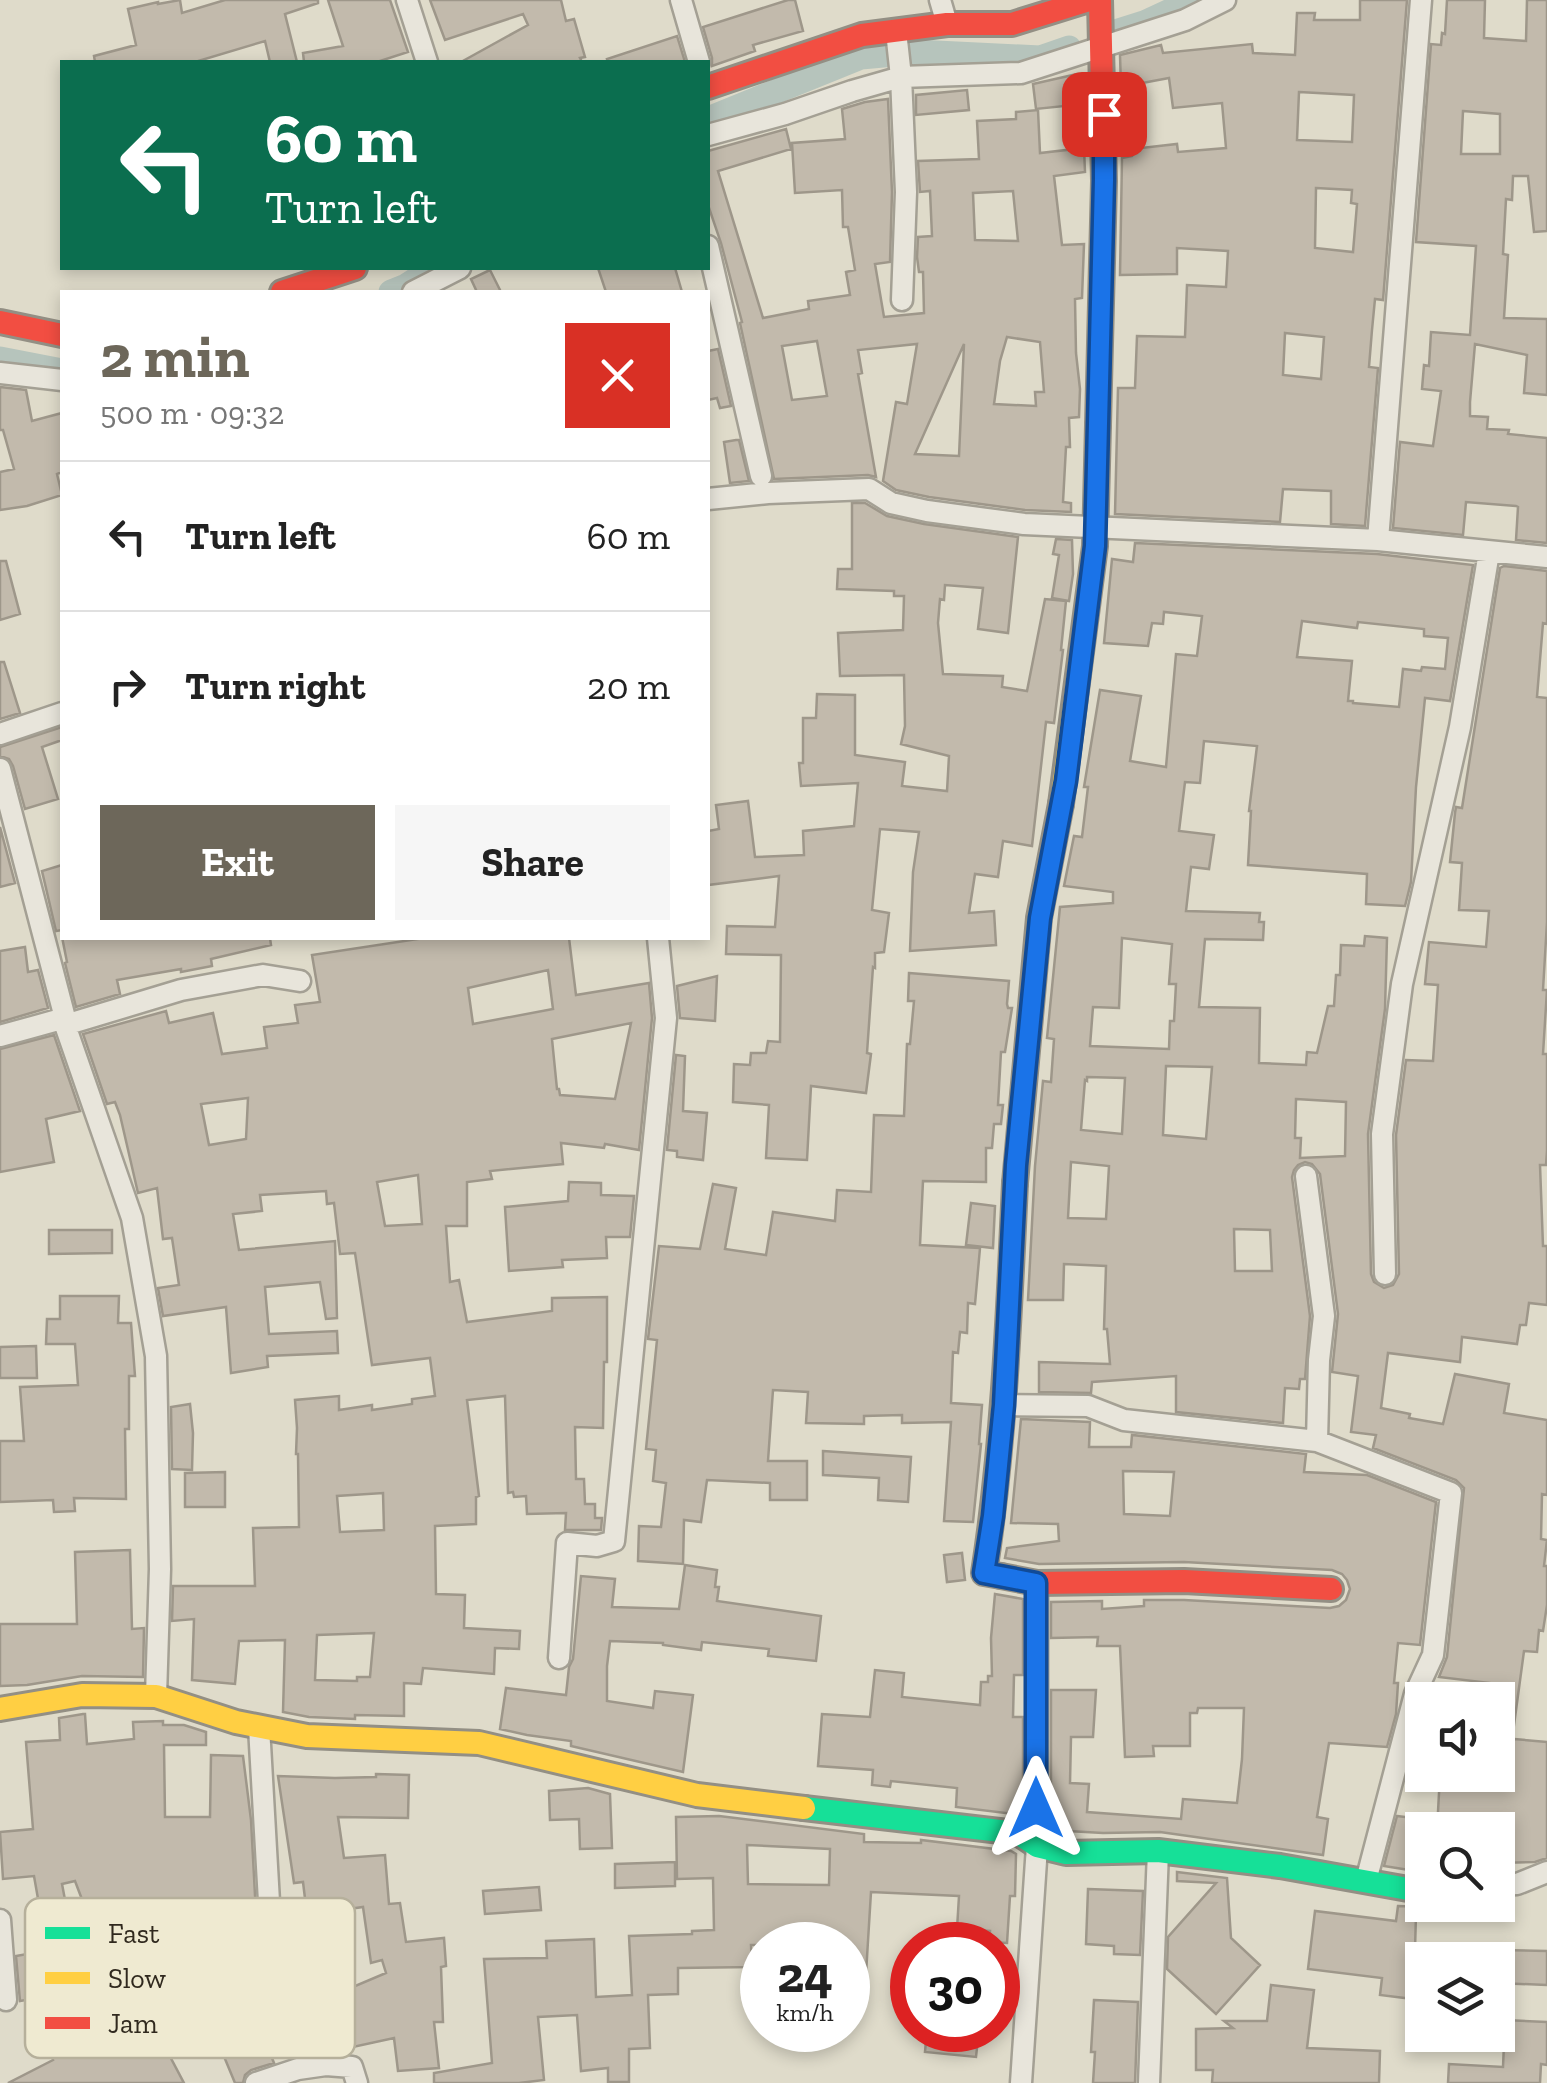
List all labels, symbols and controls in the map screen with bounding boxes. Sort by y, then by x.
pin [1062,72,1147,157]
icon: arrive [1077,87,1132,142]
text: 60 m [265,96,417,180]
icon: left [100,100,230,230]
text: Turn left [265,181,437,235]
text: 2 min [100,320,250,392]
button: close [565,323,670,428]
text: 500 m · 09:32 [100,394,284,432]
icon: left [100,509,155,564]
text: Turn left [185,513,336,559]
text: 60 m [587,513,670,559]
icon: right [100,659,155,714]
text: Turn right [185,663,365,709]
text: 20 m [587,663,670,709]
button: Exit [100,805,375,920]
button: Share [395,805,670,920]
map controls [1405,1682,1515,2052]
button: sound [1405,1682,1515,1792]
position arrow [984,1756,1088,1860]
button: search [1405,1812,1515,1922]
legend [25,1898,355,2058]
text: Fast [108,1917,160,1950]
speed limit sign: 30 [890,1922,1020,2052]
button: layers [1405,1942,1515,2052]
text: 24 [777,1945,833,2005]
text: Slow [108,1962,166,1995]
text: km/h [776,1997,834,2027]
text: Jam [108,2007,158,2040]

